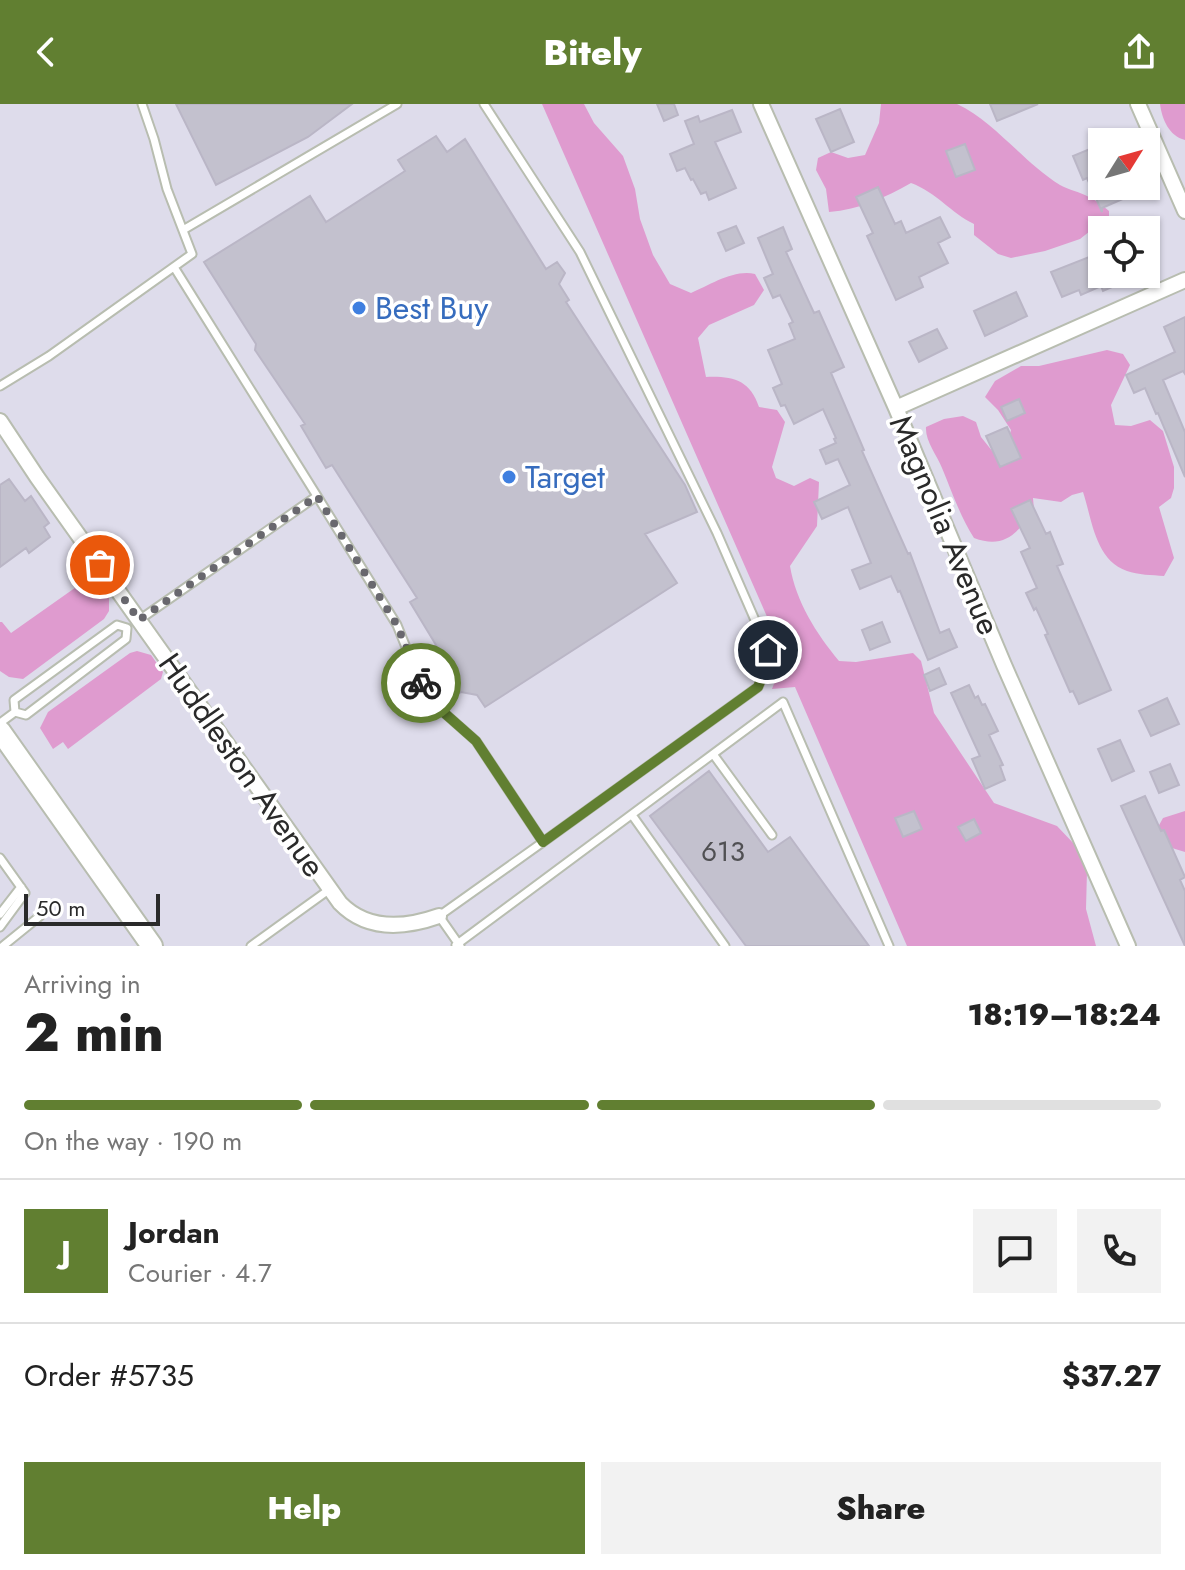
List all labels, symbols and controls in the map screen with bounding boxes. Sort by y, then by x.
text: Bitely [543,26,642,78]
icon: back [24,30,68,74]
icon: share [1117,30,1161,74]
north arrow [1088,128,1160,200]
map controls [1088,128,1160,288]
button: locate [1088,216,1160,288]
place label: Best Buy [375,285,489,331]
marker: Best Buy [350,299,368,317]
street label: Magnolia Avenue [878,408,1012,642]
place label: Target [525,454,605,500]
marker: Target [500,468,518,486]
pin [66,531,134,599]
icon: bag [78,543,122,587]
pin [734,616,802,684]
icon: home [746,628,790,672]
courier [381,643,461,723]
street label: Huddleston Avenue [147,644,337,886]
icon: bike [399,661,443,705]
house number: 613 [701,831,745,872]
scale bar [24,890,160,926]
text: 50 m [36,892,85,924]
text: Arriving in [24,965,141,1003]
text: 18:19–18:24 [968,993,1161,1036]
text: 2 min [24,995,164,1071]
text: On the way · 190 m [24,1122,242,1160]
button: chat [973,1209,1057,1293]
button: phone [1077,1209,1161,1293]
text: Jordan [128,1211,220,1254]
text: J [61,1230,71,1273]
text: Courier · 4.7 [128,1254,272,1292]
text: Order #5735 [24,1354,194,1397]
text: $37.27 [1062,1354,1161,1397]
button: Help [24,1462,585,1554]
button: Share [601,1462,1161,1554]

